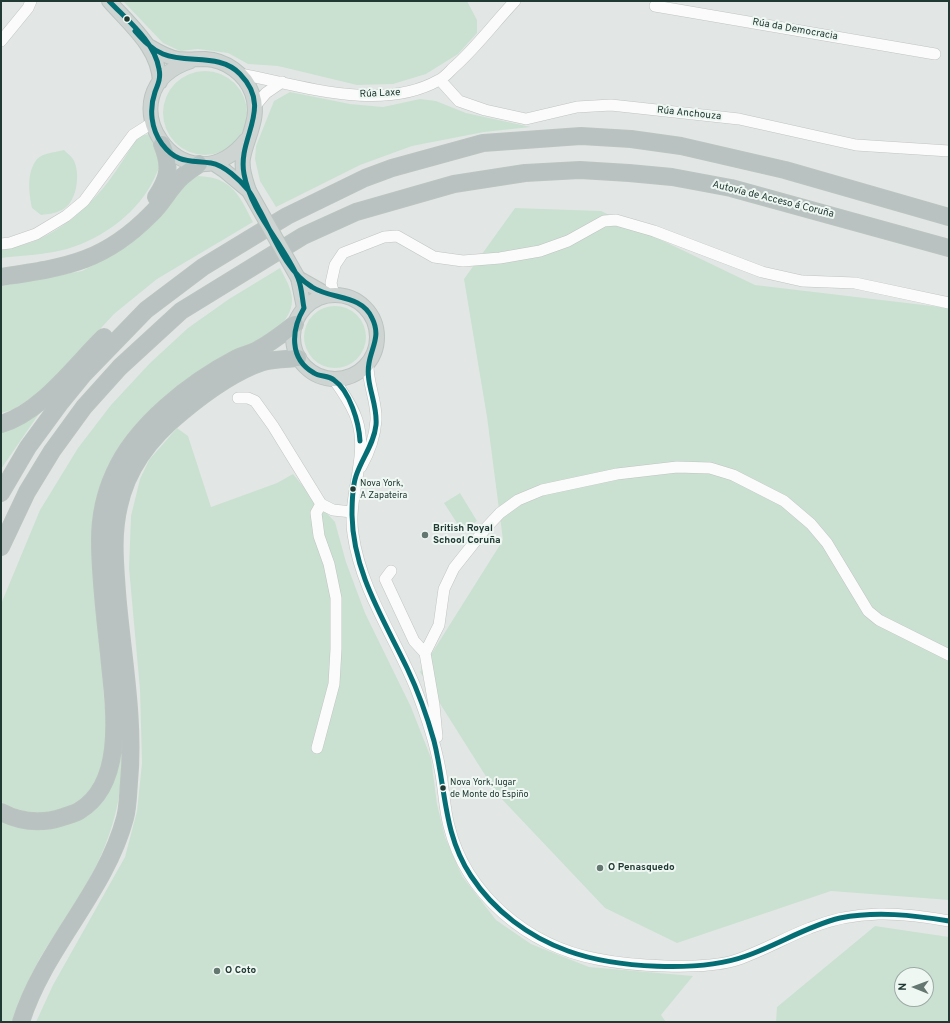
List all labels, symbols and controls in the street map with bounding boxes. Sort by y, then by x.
unlabelled marker [122,14,132,24]
street label: Rúa da Democracia [751,17,839,43]
street label: Rúa Laxe [359,87,401,101]
street label: Rúa Anchouza [656,105,722,123]
street label: Autovía de Acceso á Coruña [711,179,835,221]
place label: Nova York, A Zapateira [360,479,407,500]
marker: Nova York, A Zapateira [348,484,358,494]
place label: British Royal School Coruña [433,523,501,546]
marker: British Royal School Coruña [420,530,430,540]
place label: Nova York, lugar de Monte do Espiño [450,778,529,799]
marker: Nova York, lugar de Monte do Espiño [438,783,448,793]
place label: O Penasquedo [608,862,675,874]
marker: O Penasquedo [595,863,605,873]
place label: O Coto [225,965,256,977]
marker: O Coto [212,966,222,976]
north arrow [894,967,934,1007]
text: N [896,983,910,991]

